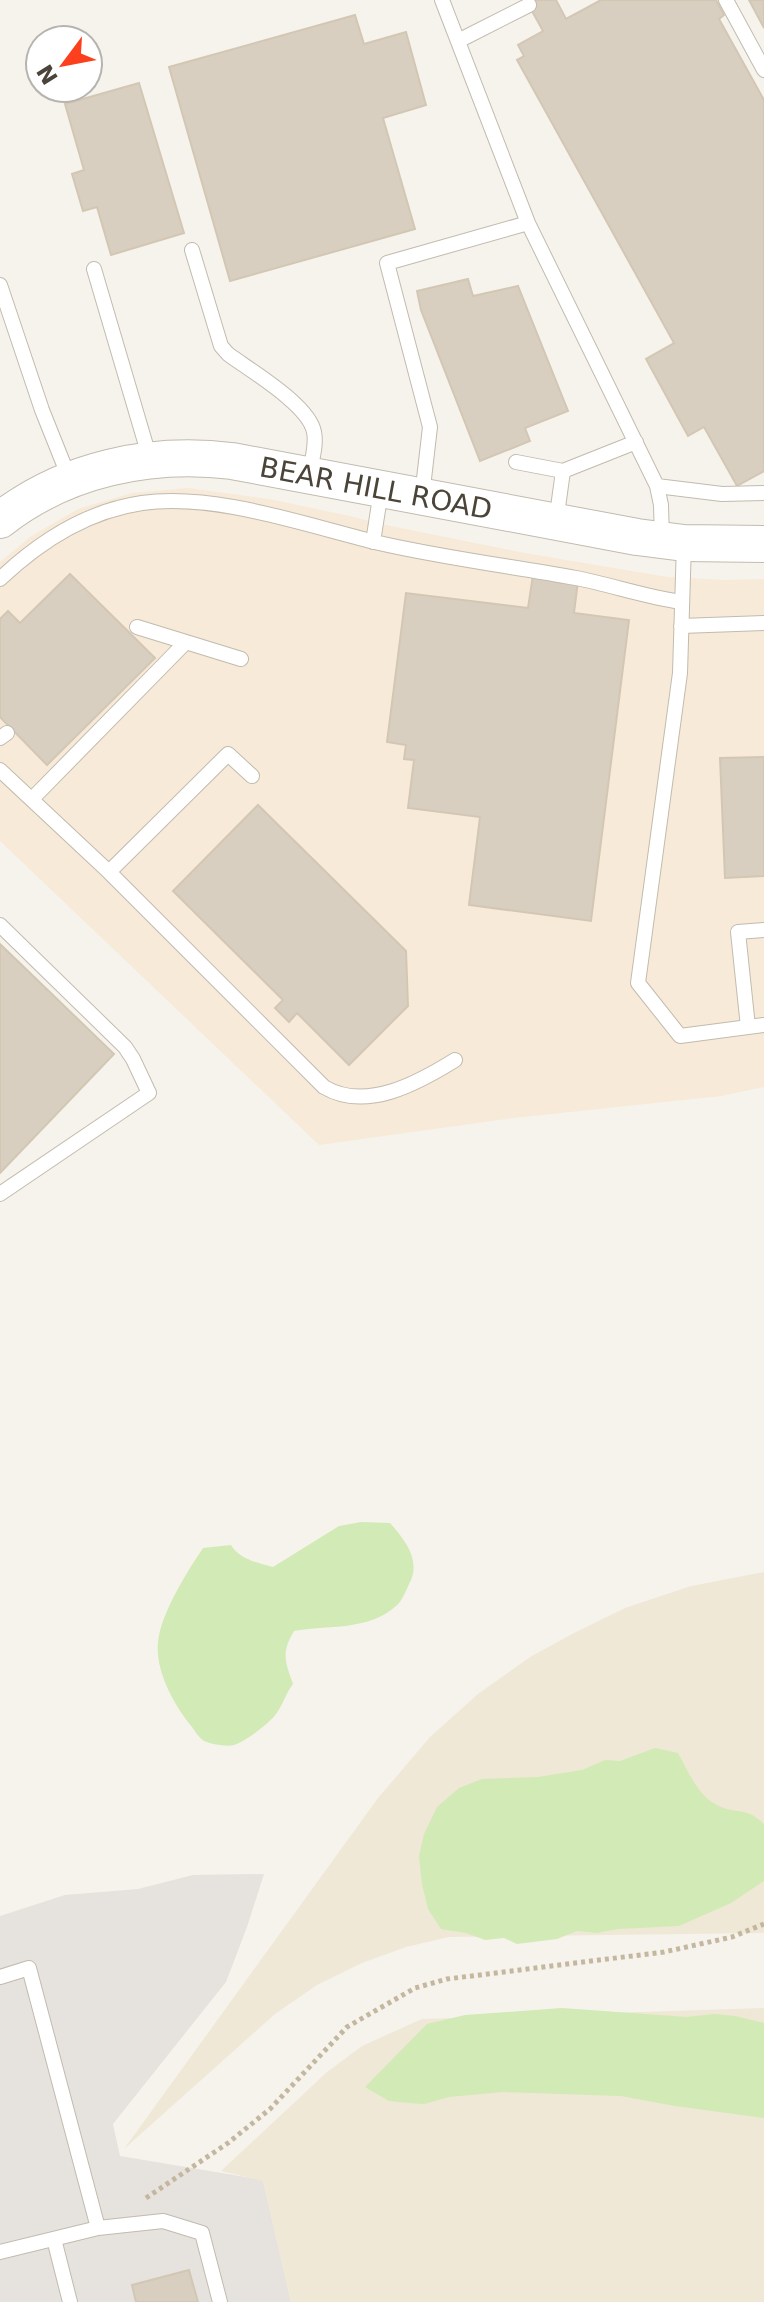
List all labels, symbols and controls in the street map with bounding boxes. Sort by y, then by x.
north arrow [24,24,104,104]
text: N [32,60,63,89]
street label: BEAR HILL ROAD [257,450,495,526]

